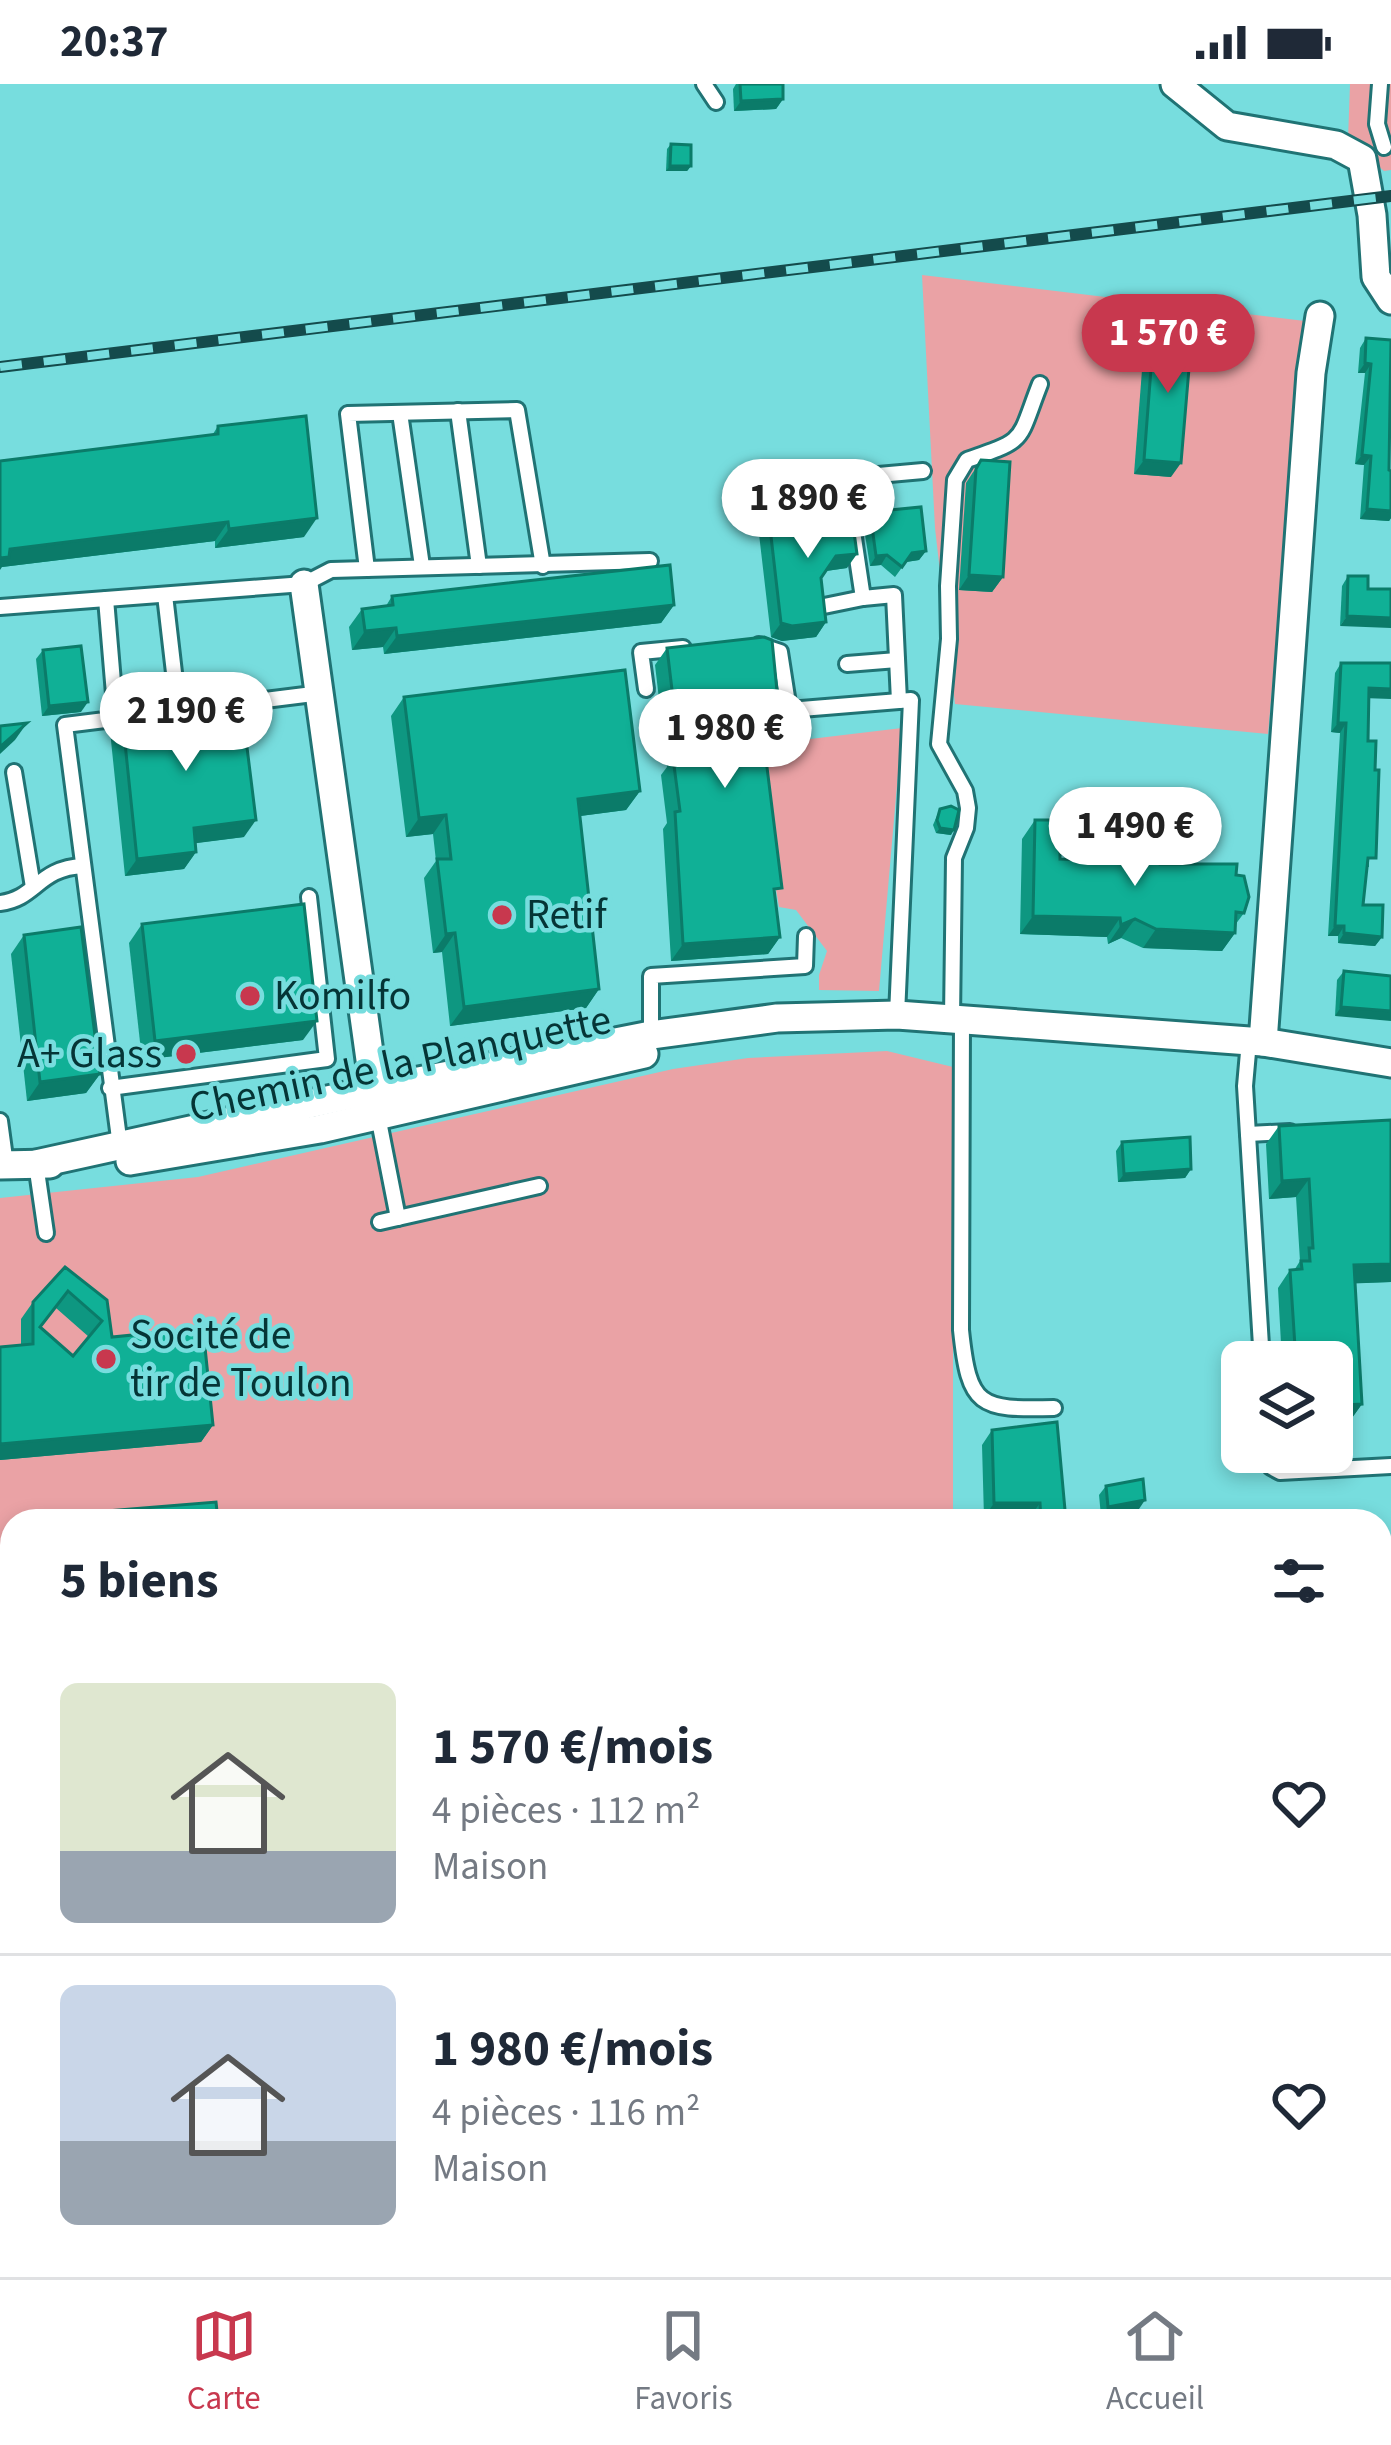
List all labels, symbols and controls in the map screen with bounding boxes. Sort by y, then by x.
text: 20:37 [60,10,169,74]
pin: 1 570 € [1057,294,1279,396]
text: 1 570 € [1109,305,1227,361]
pin: 1 890 € [697,459,919,561]
text: 1 890 € [749,470,867,526]
pin: 2 190 € [75,672,297,774]
text: 2 190 € [127,683,245,739]
pin: 1 980 € [614,689,836,791]
text: 1 980 € [666,700,784,756]
pin: 1 490 € [1024,787,1246,889]
text: 1 490 € [1076,798,1194,854]
place label: Retif [526,885,608,945]
marker: Retif [489,902,515,928]
place label: Komilfo [274,966,411,1026]
marker: Komilfo [237,983,263,1009]
street label: Chemin de la Planquette [183,990,617,1138]
place label: A+ Glass [17,1024,162,1084]
marker: A+ Glass [173,1041,199,1067]
place label: Socité de tir de Toulon [130,1305,352,1413]
map controls [1221,1341,1353,1473]
button: layers [1221,1341,1353,1473]
marker: Socité de tir de Toulon [93,1346,119,1372]
text: 5 biens [60,1545,219,1617]
icon: filters [1266,1548,1332,1614]
text: 1 570 €/mois [432,1711,713,1783]
icon: home [156,1731,300,1875]
icon: heart [1266,1770,1332,1836]
text: 4 pièces · 112 m² [432,1783,700,1839]
text: Maison [432,1839,548,1895]
text: 1 980 €/mois [432,2013,713,2085]
icon: home [156,2033,300,2177]
icon: heart [1266,2072,1332,2138]
text: 4 pièces · 116 m² [432,2085,700,2141]
text: Maison [432,2141,548,2197]
tab: Carte [187,2303,261,2422]
tab: Favoris [634,2303,733,2422]
tab: Accueil [1106,2303,1204,2422]

